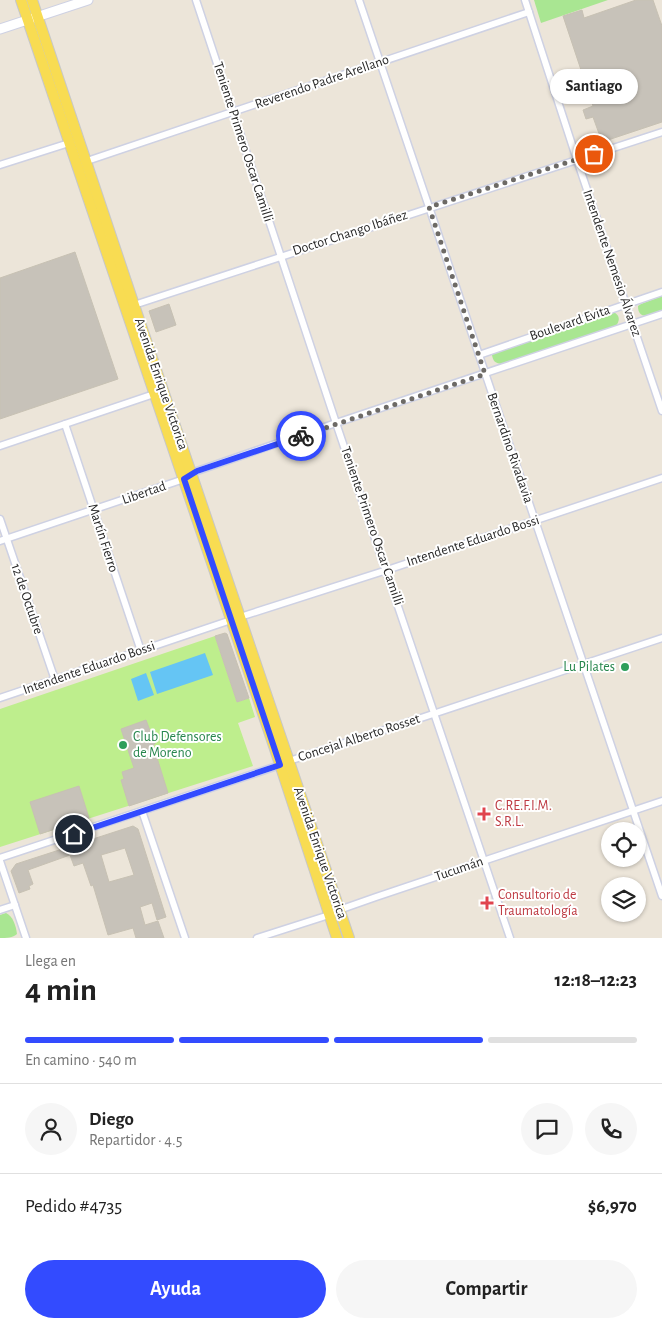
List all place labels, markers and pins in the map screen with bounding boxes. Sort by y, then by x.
callout: Santiago [550,69,638,104]
pin [573,133,615,175]
place label: Lu Pilates [563,660,615,674]
marker: Lu Pilates [619,661,631,673]
place label: Club Defensores de Moreno [133,730,222,760]
marker: Club Defensores de Moreno [117,739,129,751]
place label: C.RE.F.I.M. S.R.L. [495,799,552,829]
marker: C.RE.F.I.M. S.R.L. [477,807,491,821]
pin [53,813,95,855]
place label: Consultorio de Traumatología [498,888,578,918]
marker: Consultorio de Traumatología [480,896,494,910]

